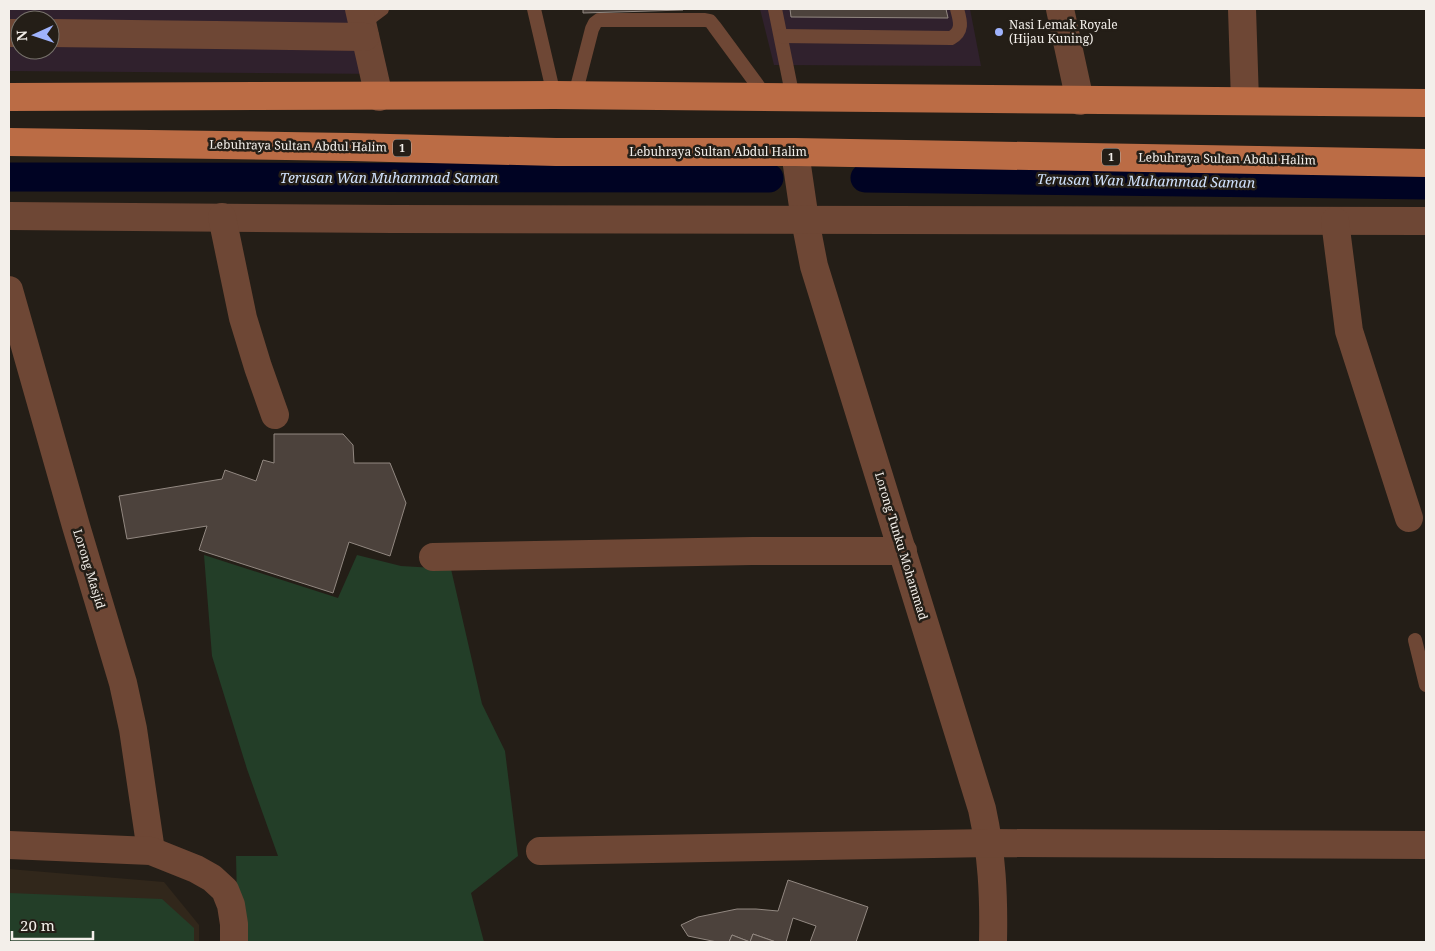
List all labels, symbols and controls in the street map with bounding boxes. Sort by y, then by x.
north arrow [10,10,60,60]
place label: Nasi Lemak Royale (Hijau Kuning) [1009,16,1118,47]
marker: Nasi Lemak Royale (Hijau Kuning) [993,26,1005,38]
text: N [12,30,31,42]
street label: Lebuhraya Sultan Abdul Halim [209,135,387,156]
road number: 1 [393,140,411,156]
street label: Lebuhraya Sultan Abdul Halim [629,143,807,160]
road number: 1 [1102,148,1120,166]
street label: Lebuhraya Sultan Abdul Halim [1138,148,1316,169]
water label: Terusan Wan Muhammad Saman [280,168,499,187]
water label: Terusan Wan Muhammad Saman [1037,169,1256,192]
street label: Lorong Tunku Mohammad [871,470,932,623]
street label: Lorong Masjid [69,527,110,611]
scale bar [12,908,94,940]
text: 20 m [20,915,55,935]

